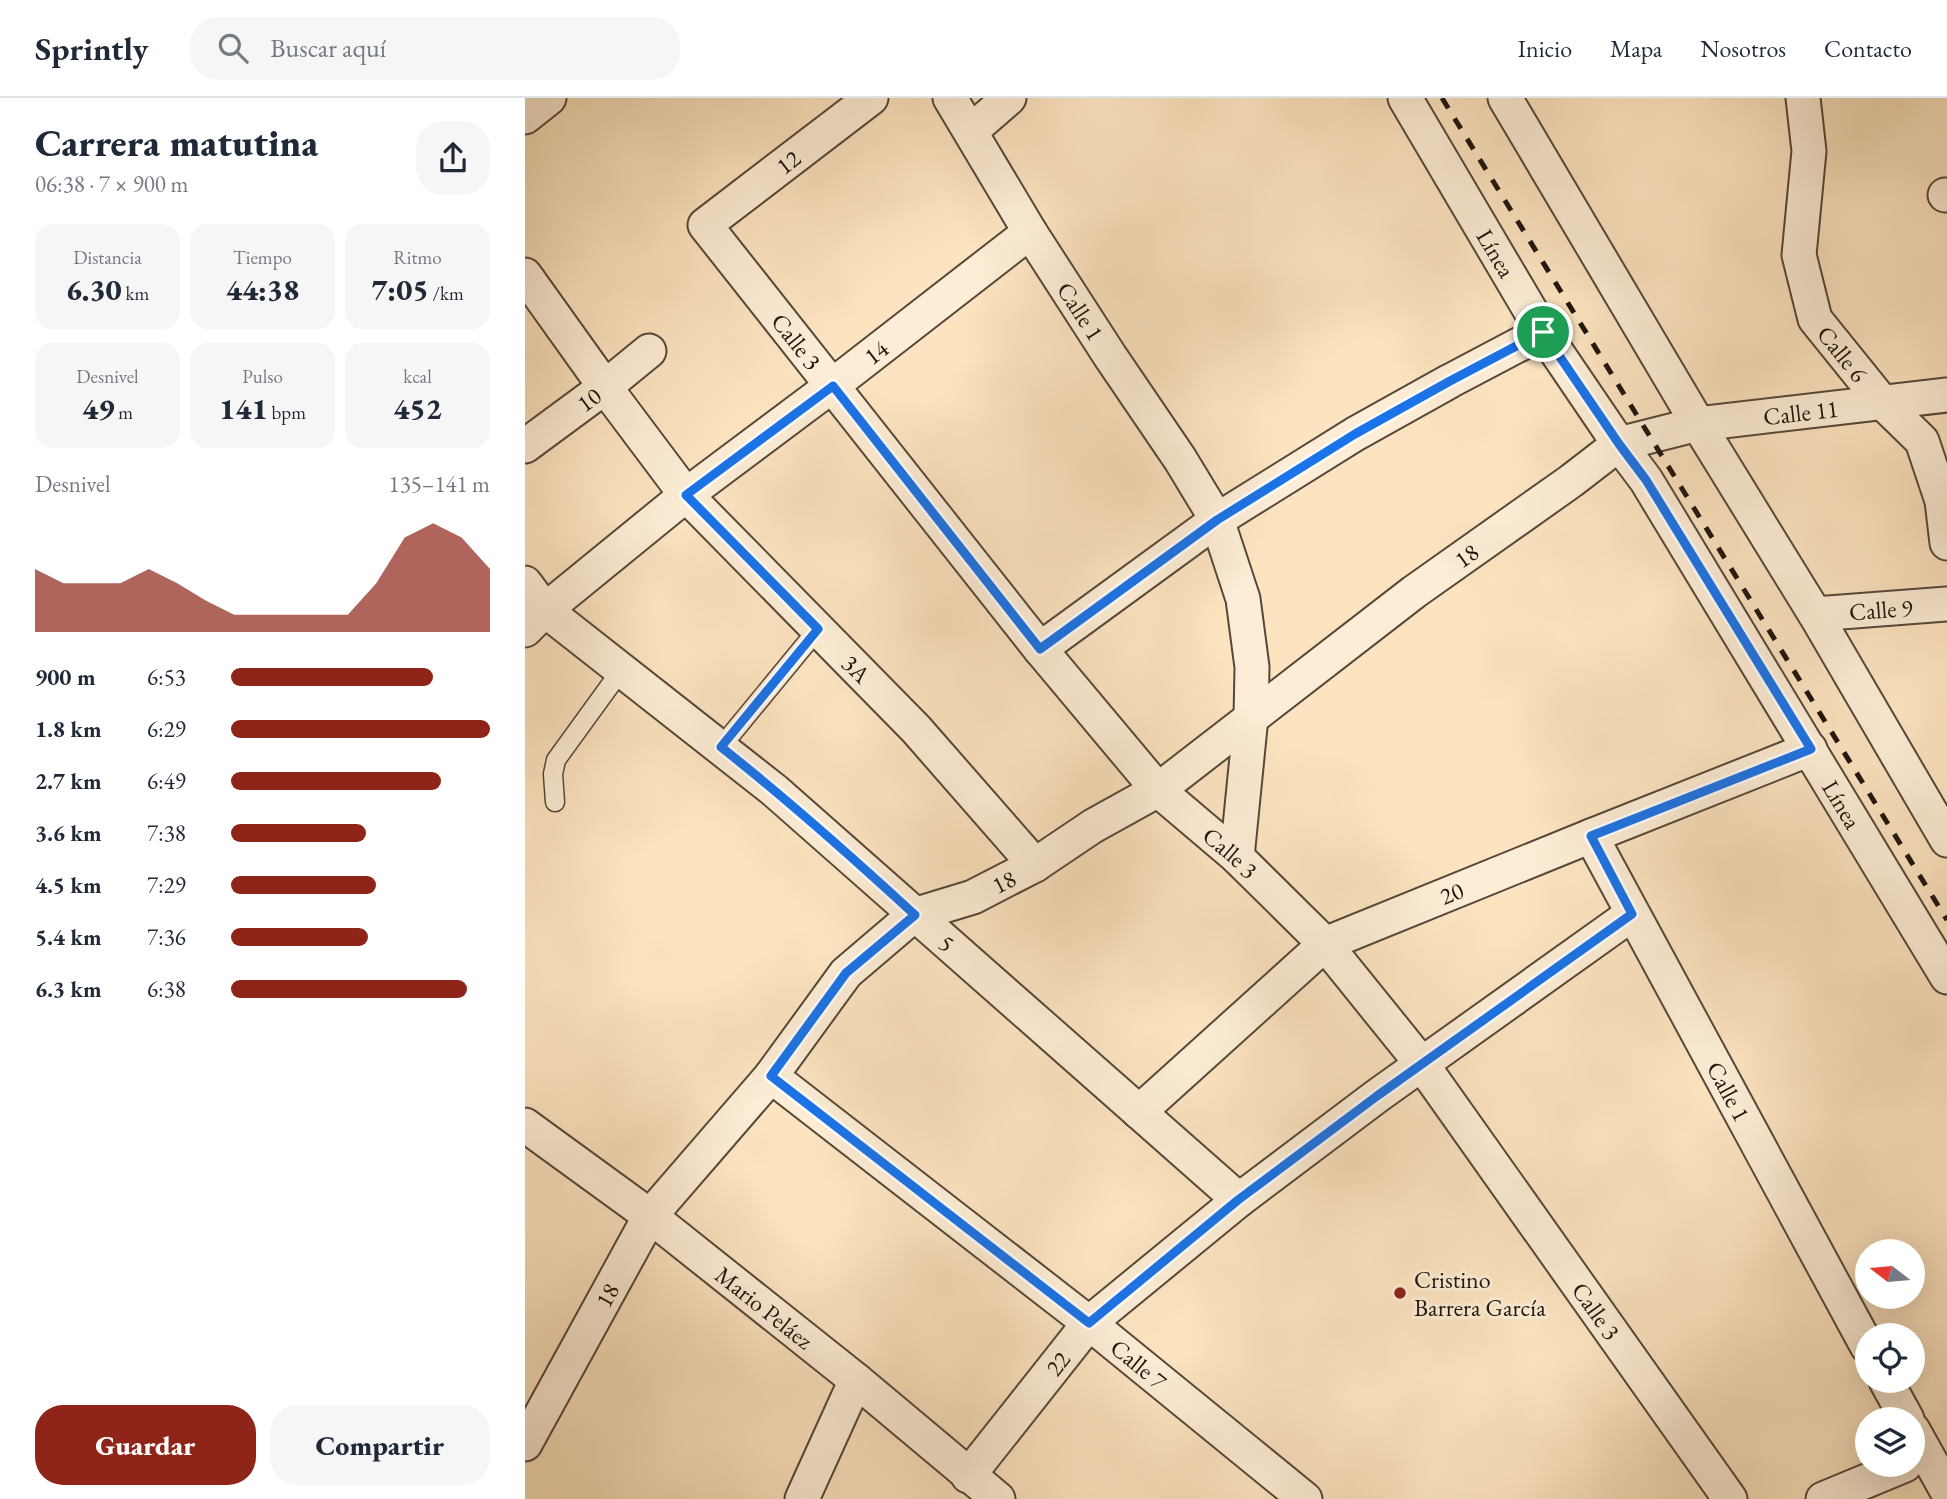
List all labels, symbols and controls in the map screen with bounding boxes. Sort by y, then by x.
search box [190,17,680,80]
text: Sprintly [35,27,148,70]
icon: search [214,29,252,67]
text: Buscar aquí [270,31,386,65]
text: Inicio [1518,33,1572,64]
text: Mapa [1610,33,1662,64]
text: Nosotros [1700,33,1786,64]
text: Contacto [1824,33,1912,64]
text: Carrera matutina [35,118,318,167]
button: share [416,121,490,195]
street label: 12 [769,142,807,181]
text: 06:38 · 7 × 900 m [35,169,188,199]
street label: Línea [1470,223,1523,283]
text: Distancia [73,245,142,270]
text: Tiempo [233,245,292,270]
text: Ritmo [393,245,442,270]
text: 6.30 [66,270,122,309]
text: 44:38 [226,270,299,309]
text: 7:05 [371,270,429,309]
street label: Calle 1 [1051,276,1111,346]
text: km [122,281,149,306]
text: /km [429,281,464,306]
pin [1513,302,1573,362]
street label: Calle 3 [765,306,829,376]
icon: arrive [1524,313,1562,351]
street label: Calle 6 [1811,319,1875,388]
street label: 14 [857,332,895,371]
text: Desnivel [76,364,139,389]
text: Pulso [242,364,283,389]
text: kcal [403,364,432,389]
street label: 10 [570,380,607,418]
text: 49 [82,389,114,428]
text: 141 [219,389,268,428]
text: 452 [393,389,442,428]
street label: Calle 11 [1762,392,1840,432]
text: m [114,400,133,425]
text: bpm [268,400,306,425]
text: Desnivel [35,469,111,499]
text: 135–141 m [389,469,490,499]
street label: 18 [1448,536,1485,574]
street label: Calle 9 [1848,591,1914,627]
street label: 3A [836,648,878,690]
text: 900 m [35,662,96,692]
text: 6:53 [147,662,186,692]
text: 1.8 km [35,714,102,744]
text: 6:29 [147,714,186,744]
text: 2.7 km [35,766,102,796]
text: 6:49 [147,766,186,796]
street label: Línea [1816,774,1869,835]
text: 3.6 km [35,818,102,848]
text: 7:38 [147,818,186,848]
street label: Calle 3 [1197,819,1265,885]
street label: 18 [986,862,1021,900]
text: 4.5 km [35,870,102,900]
text: 7:29 [147,870,186,900]
street label: 20 [1435,874,1468,911]
text: 5.4 km [35,922,102,952]
text: 7:36 [147,922,186,952]
street label: 5 [933,927,962,958]
text: 6.3 km [35,974,102,1004]
text: 6:38 [147,974,186,1004]
street label: Calle 1 [1700,1056,1758,1127]
north arrow [1855,1239,1925,1309]
map controls [1855,1239,1925,1477]
street label: Mario Peláez [709,1259,820,1356]
place label: Cristino Barrera García [1414,1264,1546,1323]
street label: Calle 3 [1565,1276,1628,1346]
street label: 18 [588,1277,626,1312]
marker: Cristino Barrera García [1392,1285,1408,1301]
button: locate [1855,1323,1925,1393]
street label: Calle 7 [1104,1331,1174,1396]
street label: 22 [1038,1344,1077,1382]
button: Guardar [35,1405,256,1485]
button: Compartir [270,1405,490,1485]
button: layers [1855,1407,1925,1477]

